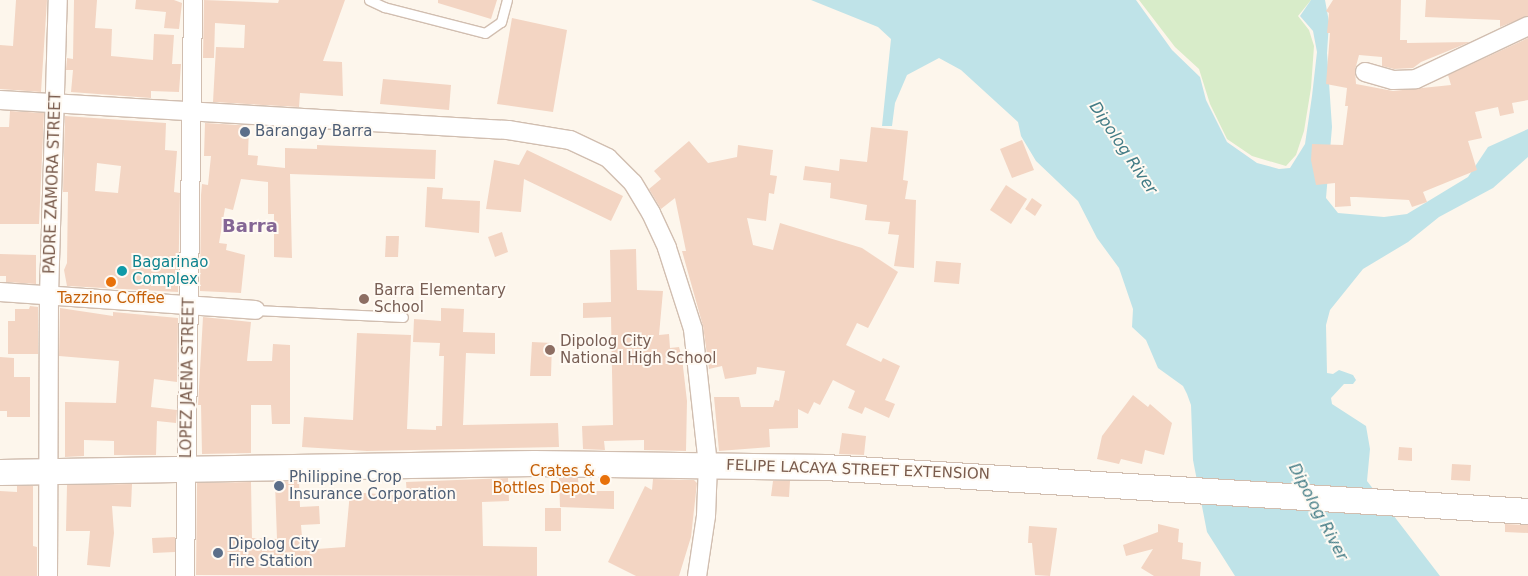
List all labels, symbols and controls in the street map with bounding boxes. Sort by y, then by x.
street label: PADRE ZAMORA STREET [41,92,65,274]
water label: Dipolog River [1085,98,1161,198]
place label: Barangay Barra [255,123,372,141]
marker: Barangay Barra [239,126,251,138]
district label: Barra [222,215,278,237]
place label: Bagarinao Complex [132,253,208,288]
marker: Bagarinao Complex [116,265,128,277]
marker: Tazzino Coffee [105,276,117,288]
place label: Barra Elementary School [374,281,506,316]
place label: Tazzino Coffee [57,290,165,308]
marker: Barra Elementary School [358,293,370,305]
street label: LOPEZ JAENA STREET [178,298,198,458]
place label: Dipolog City National High School [560,332,716,367]
marker: Dipolog City National High School [544,344,556,356]
street label: FELIPE LACAYA STREET EXTENSION [726,456,990,484]
water label: Dipolog River [1284,460,1352,564]
place label: Crates & Bottles Depot [492,462,595,497]
place label: Philippine Crop Insurance Corporation [289,468,456,503]
marker: Crates & Bottles Depot [599,474,611,486]
marker: Philippine Crop Insurance Corporation [273,480,285,492]
place label: Dipolog City Fire Station [228,535,319,570]
marker: Dipolog City Fire Station [212,547,224,559]

